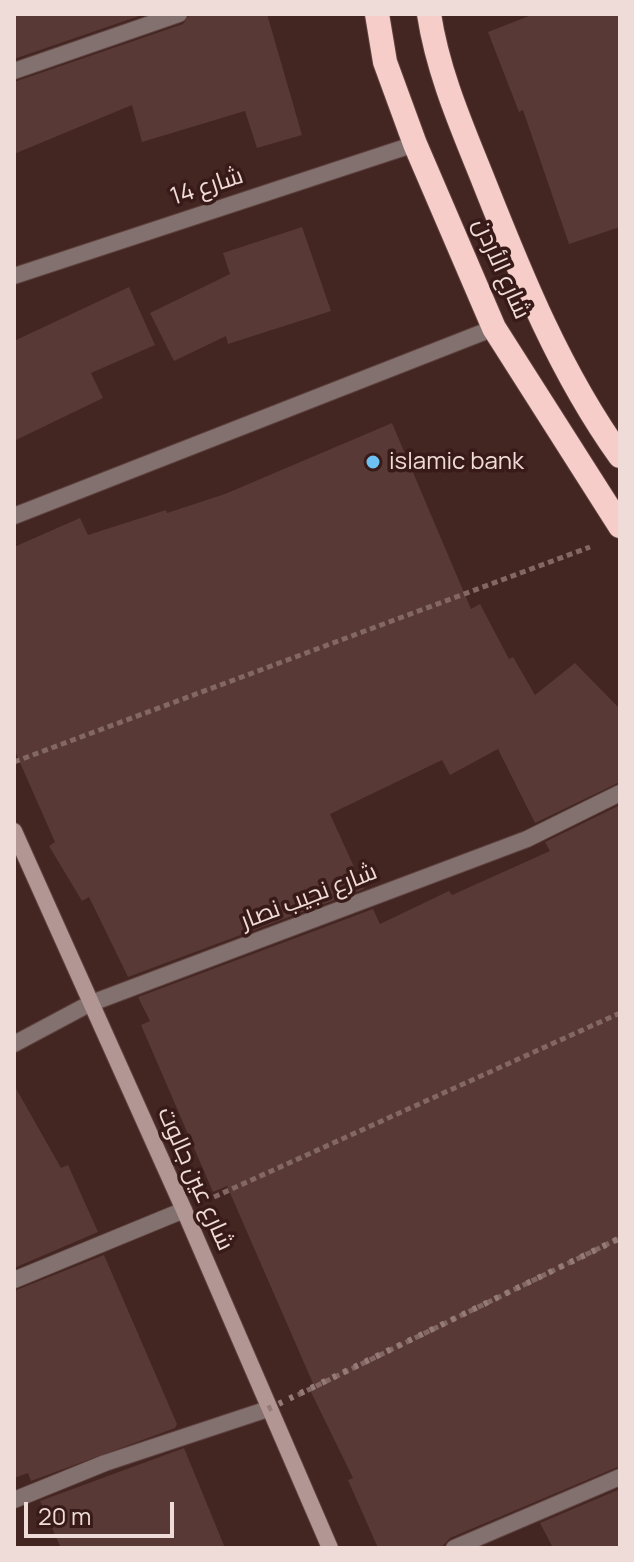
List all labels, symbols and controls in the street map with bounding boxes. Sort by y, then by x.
street label: شارع 14 [167,162,247,212]
street label: شارع الأردن [466,214,536,324]
place label: islamic bank [389,448,524,476]
marker: islamic bank [364,453,382,471]
street label: شارع نجيب نصار [237,858,381,936]
street label: شارع عين جالوت [151,1103,239,1255]
scale bar [28,1486,178,1536]
text: 20 m [38,1499,91,1532]

